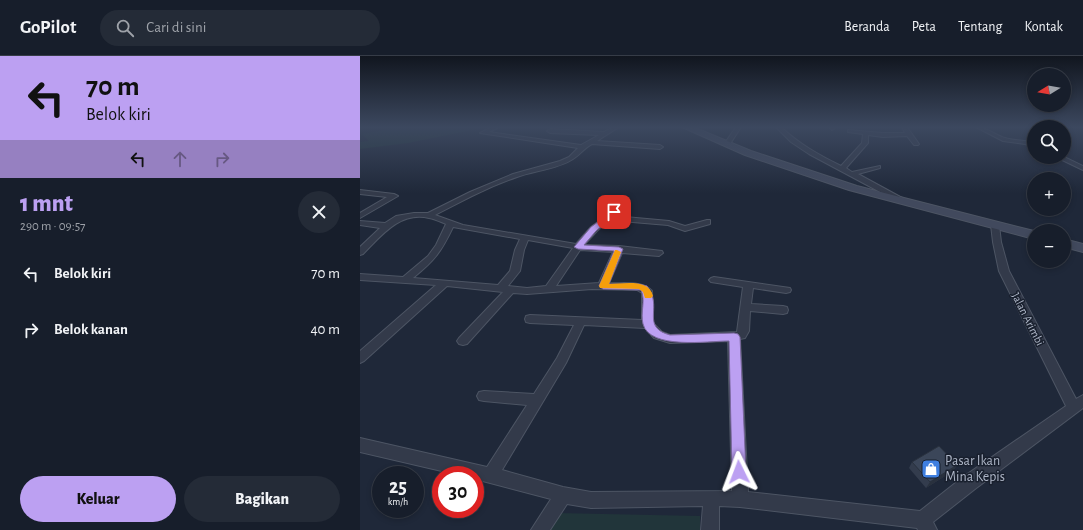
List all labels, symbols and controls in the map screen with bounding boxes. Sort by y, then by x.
search box [100,10,380,46]
icon: search [114,17,136,39]
text: GoPilot [20,18,76,37]
text: Cari di sini [146,20,206,35]
text: Beranda [844,20,890,34]
text: Peta [912,20,936,34]
text: Tentang [958,20,1002,34]
text: Kontak [1024,20,1063,34]
north arrow [1027,68,1071,112]
map controls [1027,68,1071,268]
icon: left [20,72,72,124]
text: 70 m [86,73,140,101]
text: Belok kiri [86,106,151,124]
button: search [1027,120,1071,164]
icon: left [127,148,149,170]
icon: ahead [169,148,191,170]
icon: right [211,148,233,170]
button: + [1027,172,1071,216]
button: close [298,191,340,233]
text: 1 mnt [20,192,73,216]
pin [597,195,631,229]
icon: arrive [603,201,625,223]
text: 290 m · 09:57 [20,220,86,233]
button: − [1027,224,1071,268]
icon: left [20,263,42,285]
text: Belok kiri [54,266,111,281]
text: 70 m [311,266,340,281]
street label: Jalan Arimbi [1010,290,1046,348]
icon: right [20,319,42,341]
text: Belok kanan [54,322,128,337]
text: 40 m [310,322,340,337]
position arrow [718,451,760,493]
place label: Pasar Ikan Mina Kepis [945,454,1005,484]
shop icon: Pasar Ikan Mina Kepis [920,458,942,480]
speed limit sign: 30 [432,466,484,518]
button: Keluar [20,476,176,522]
button: Bagikan [184,476,340,522]
text: 25 [389,477,407,497]
text: km/h [388,497,408,507]

